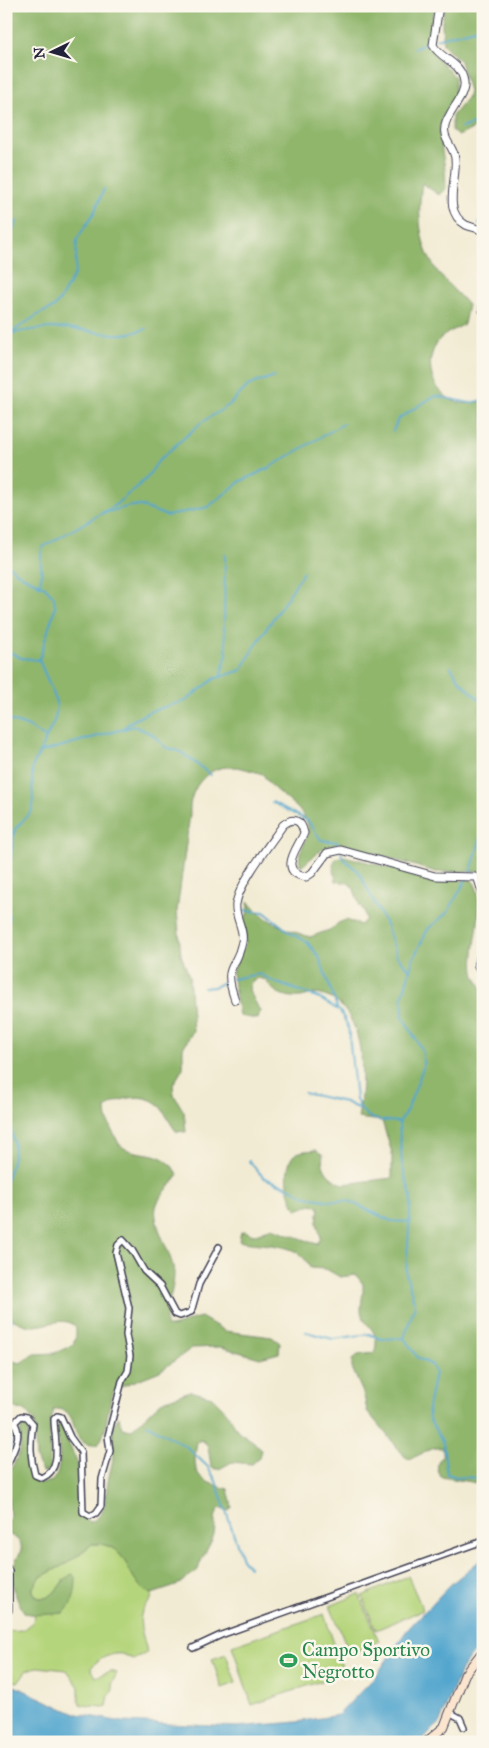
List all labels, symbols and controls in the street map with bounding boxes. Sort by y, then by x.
north arrow [28,28,78,78]
text: N [31,46,49,60]
place label: Campo Sportivo Negrotto [302,1638,430,1684]
sports icon: Campo Sportivo Negrotto [278,1650,298,1670]

